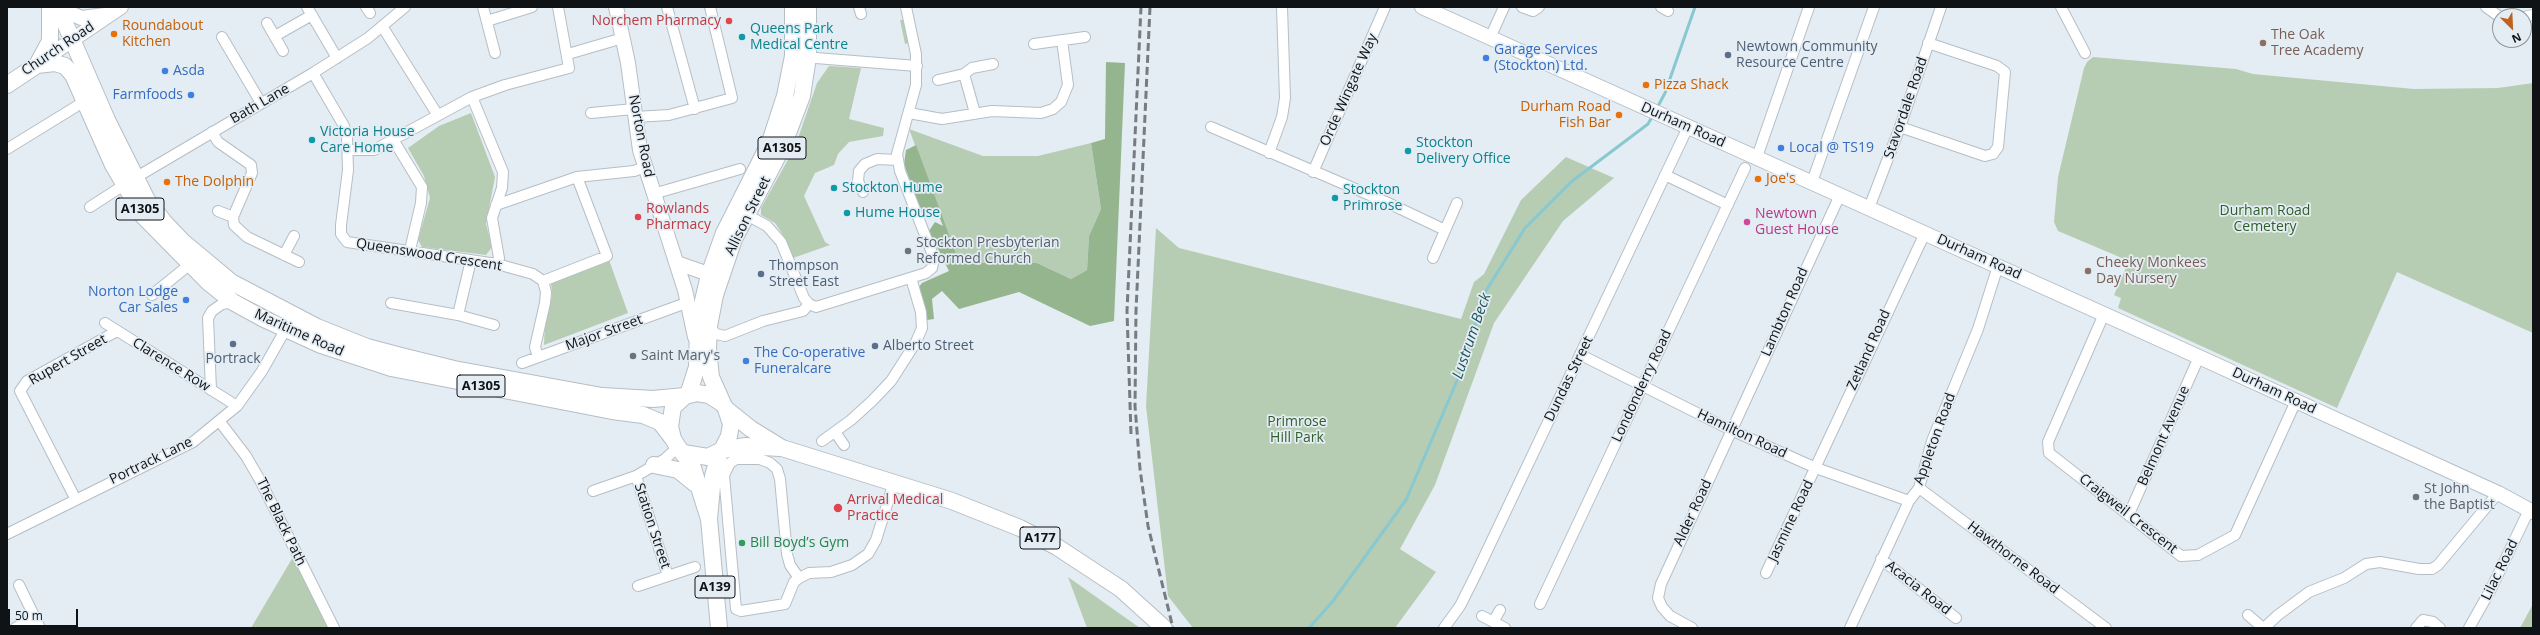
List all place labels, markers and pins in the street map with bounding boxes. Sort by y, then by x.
place label: Norchem Pharmacy [592,13,721,29]
marker: Norchem Pharmacy [724,16,734,26]
place label: Roundabout Kitchen [122,18,203,50]
place label: Queens Park Medical Centre [750,21,848,54]
place label: The Oak Tree Academy [2271,27,2364,60]
marker: Roundabout Kitchen [109,29,119,39]
marker: Queens Park Medical Centre [737,32,747,42]
marker: The Oak Tree Academy [2258,38,2268,48]
place label: Newtown Community Resource Centre [1736,39,1878,72]
place label: Garage Services (Stockton) Ltd. [1494,42,1598,74]
marker: Newtown Community Resource Centre [1723,50,1733,60]
marker: Garage Services (Stockton) Ltd. [1481,53,1491,63]
place label: Asda [173,63,205,79]
marker: Asda [160,66,170,76]
place label: Pizza Shack [1654,77,1729,93]
marker: Pizza Shack [1641,80,1651,90]
place label: Farmfoods [113,87,183,103]
marker: Farmfoods [186,90,196,100]
place label: Durham Road Fish Bar [1520,99,1611,132]
marker: Durham Road Fish Bar [1614,110,1624,120]
place label: Victoria House Care Home [320,124,415,156]
marker: Victoria House Care Home [307,135,317,145]
place label: Stockton Delivery Office [1416,135,1511,168]
place label: Local @ TS19 [1789,140,1874,156]
marker: Local @ TS19 [1776,143,1786,153]
marker: Stockton Delivery Office [1403,146,1413,156]
place label: Joe's [1766,171,1796,187]
place label: The Dolphin [175,174,254,190]
marker: Joe's [1753,174,1763,184]
marker: The Dolphin [162,177,172,187]
place label: Stockton Hume [842,180,943,196]
place label: Stockton Primrose [1343,182,1402,214]
marker: Stockton Hume [829,183,839,193]
marker: Stockton Primrose [1330,193,1340,203]
place label: Rowlands Pharmacy [646,201,711,234]
place label: Hume House [855,205,940,221]
place label: Newtown Guest House [1755,206,1839,238]
marker: Hume House [842,208,852,218]
marker: Rowlands Pharmacy [633,212,643,222]
marker: Newtown Guest House [1742,217,1752,227]
place label: Stockton Presbyterian Reformed Church [916,235,1060,268]
marker: Stockton Presbyterian Reformed Church [903,246,913,256]
place label: Cheeky Monkees Day Nursery [2096,255,2206,288]
place label: Thompson Street East [769,258,839,290]
marker: Cheeky Monkees Day Nursery [2083,266,2093,276]
marker: Thompson Street East [756,269,766,279]
place label: Norton Lodge Car Sales [88,284,178,316]
marker: Norton Lodge Car Sales [181,295,191,305]
place label: Alberto Street [883,338,974,354]
marker: Portrack [228,339,238,349]
marker: Alberto Street [870,341,880,351]
place label: The Co-operative Funeralcare [754,345,865,378]
place label: Saint Mary's [641,348,720,364]
place label: Portrack [205,351,261,367]
marker: Saint Mary's [628,351,638,361]
marker: The Co-operative Funeralcare [741,356,751,366]
place label: St John the Baptist [2424,481,2495,514]
place label: Arrival Medical Practice [847,492,943,524]
marker: St John the Baptist [2411,492,2421,502]
marker: Arrival Medical Practice [832,502,844,514]
place label: Bill Boyd’s Gym [750,535,849,551]
marker: Bill Boyd’s Gym [737,538,747,548]

